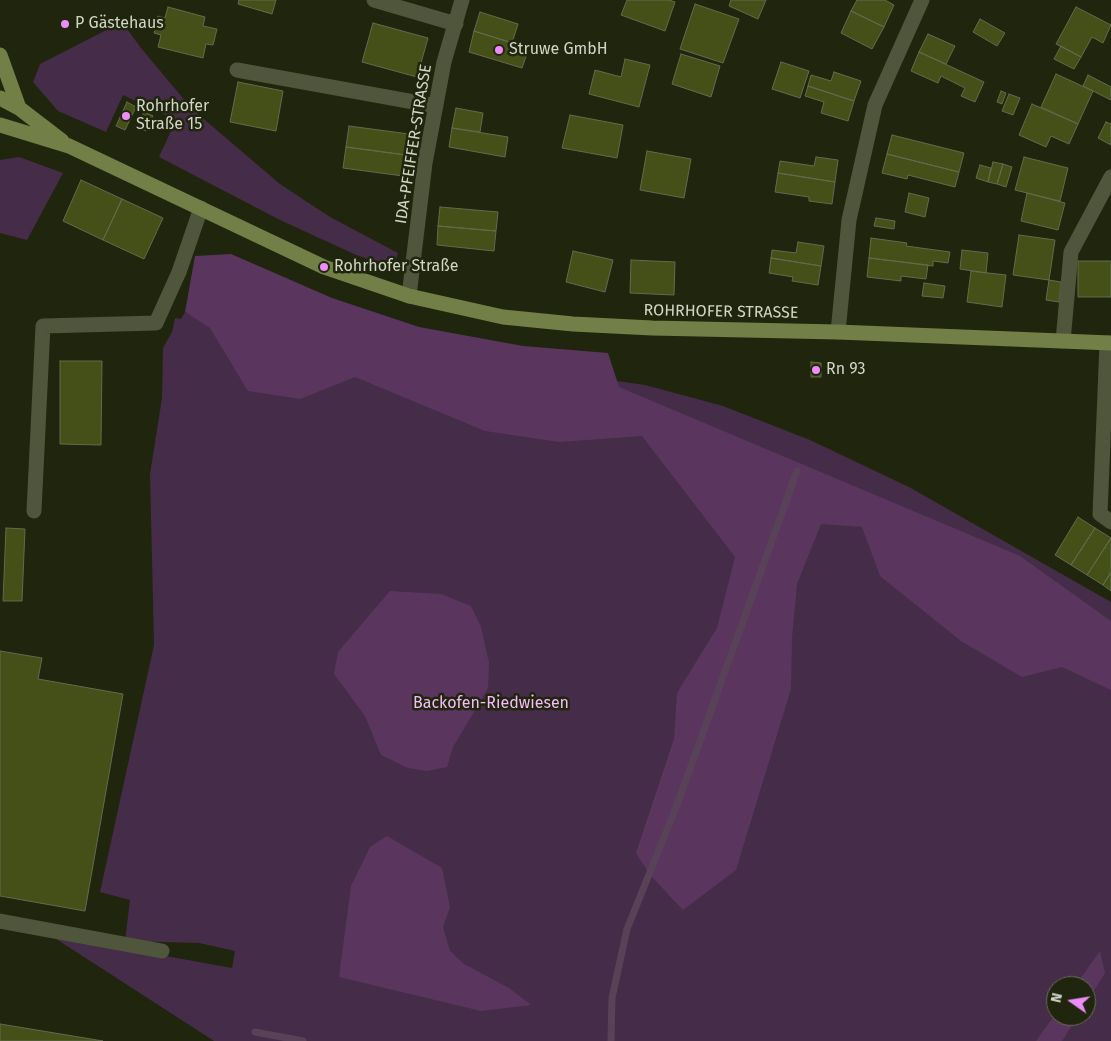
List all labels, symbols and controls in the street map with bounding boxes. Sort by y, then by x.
place label: P Gästehaus [75,14,164,34]
marker: P Gästehaus [59,18,71,30]
place label: Struwe GmbH [509,40,608,60]
marker: Struwe GmbH [493,44,505,56]
street label: IDA-PFEIFFER-STRASSE [392,63,436,225]
place label: Rohrhofer Straße 15 [136,97,209,135]
marker: Rohrhofer Straße 15 [120,110,132,122]
place label: Rohrhofer Straße [334,257,458,277]
marker: Rohrhofer Straße [318,261,330,273]
street label: ROHRHOFER STRASSE [643,301,799,323]
place label: Rn 93 [826,360,865,380]
marker: Rn 93 [810,364,822,376]
park label: Backofen-Riedwiesen [413,694,569,714]
north arrow [1046,976,1096,1026]
text: N [1048,991,1066,1004]

